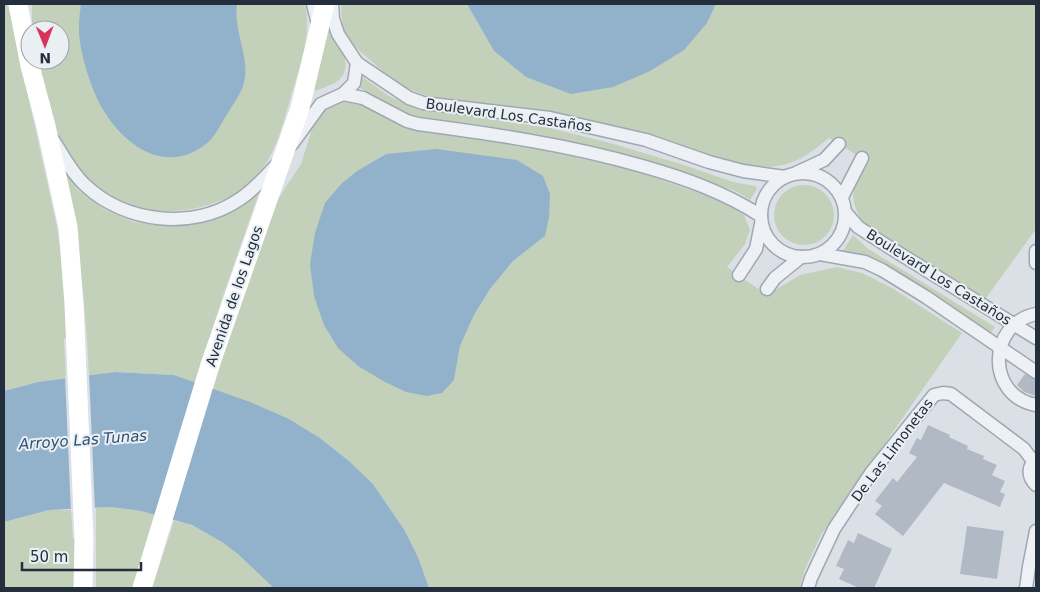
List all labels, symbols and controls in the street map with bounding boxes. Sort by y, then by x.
north arrow [20,20,70,70]
text: N [39,50,51,66]
street label: Boulevard Los Castaños [425,95,593,135]
street label: Avenida de los Lagos [202,224,266,368]
street label: Boulevard Los Castaños [864,226,1014,328]
street label: De Las Limonetas [848,395,936,505]
water label: Arroyo Las Tunas [17,427,148,454]
scale bar [22,540,141,572]
text: 50 m [30,548,68,566]

